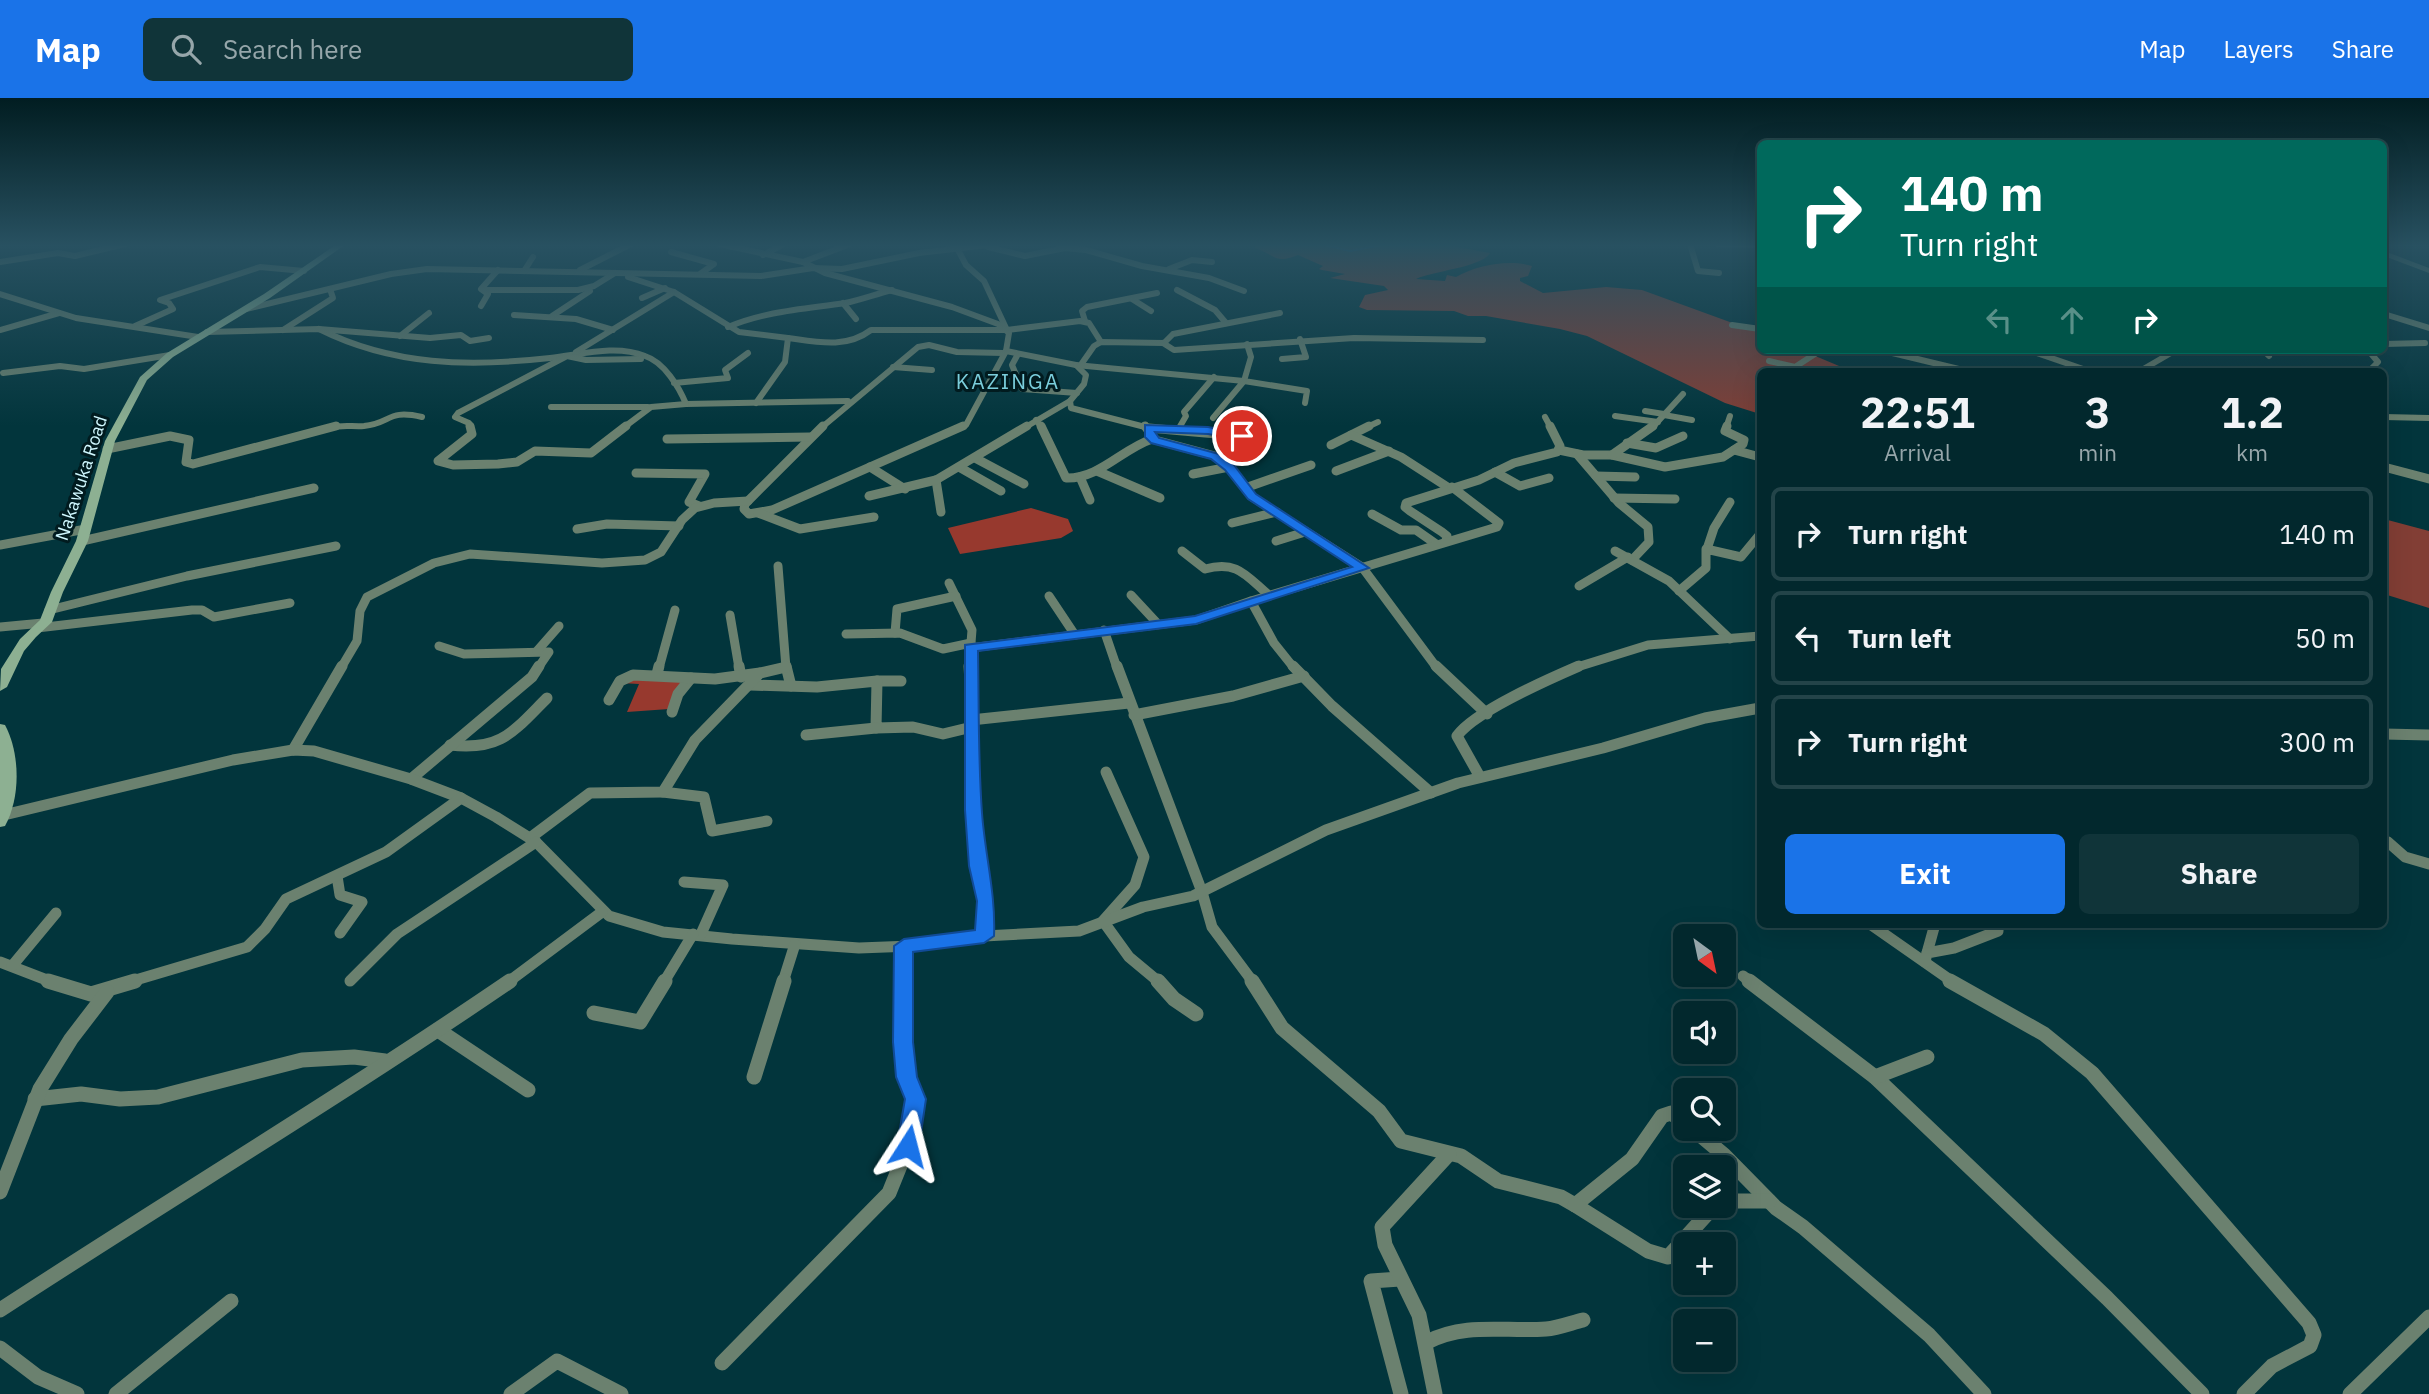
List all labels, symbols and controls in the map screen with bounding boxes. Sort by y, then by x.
search box [143,18,633,81]
text: Map [35,28,101,71]
icon: search [167,30,205,68]
text: Search here [223,32,362,66]
text: Map [2139,33,2186,65]
text: Layers [2224,33,2294,65]
text: Share [2332,33,2394,65]
text: 140 m [1900,161,2044,224]
icon: right [1785,168,1876,259]
text: Turn right [1900,223,2038,265]
icon: left [1980,301,2018,339]
icon: ahead [2053,301,2091,339]
icon: right [2126,301,2164,339]
district label: KAZINGA [956,367,1060,395]
text: 22:51 [1860,385,1975,440]
text: 3 [2085,385,2110,440]
text: 1.2 [2220,385,2284,440]
pin [1212,406,1272,466]
street label: Nakawuka Road [50,413,112,543]
icon: arrive [1223,417,1261,455]
text: Arrival [1884,437,1951,467]
text: min [2078,437,2117,467]
text: km [2236,437,2268,467]
icon: right [1789,515,1827,553]
text: Turn right [1848,517,1967,551]
text: 140 m [2279,517,2355,551]
icon: left [1789,619,1827,657]
text: Turn left [1848,621,1951,655]
text: 50 m [2295,621,2355,655]
icon: right [1789,723,1827,761]
text: Turn right [1848,725,1967,759]
text: 300 m [2279,725,2355,759]
button: Exit [1785,834,2065,914]
button: Share [2079,834,2359,914]
north arrow [1673,924,1736,987]
map controls [1673,924,1736,1372]
button: sound [1673,1001,1736,1064]
button: search [1673,1078,1736,1141]
position arrow [871,1109,945,1183]
button: layers [1673,1155,1736,1218]
button: + [1673,1232,1736,1295]
button: − [1673,1309,1736,1372]

